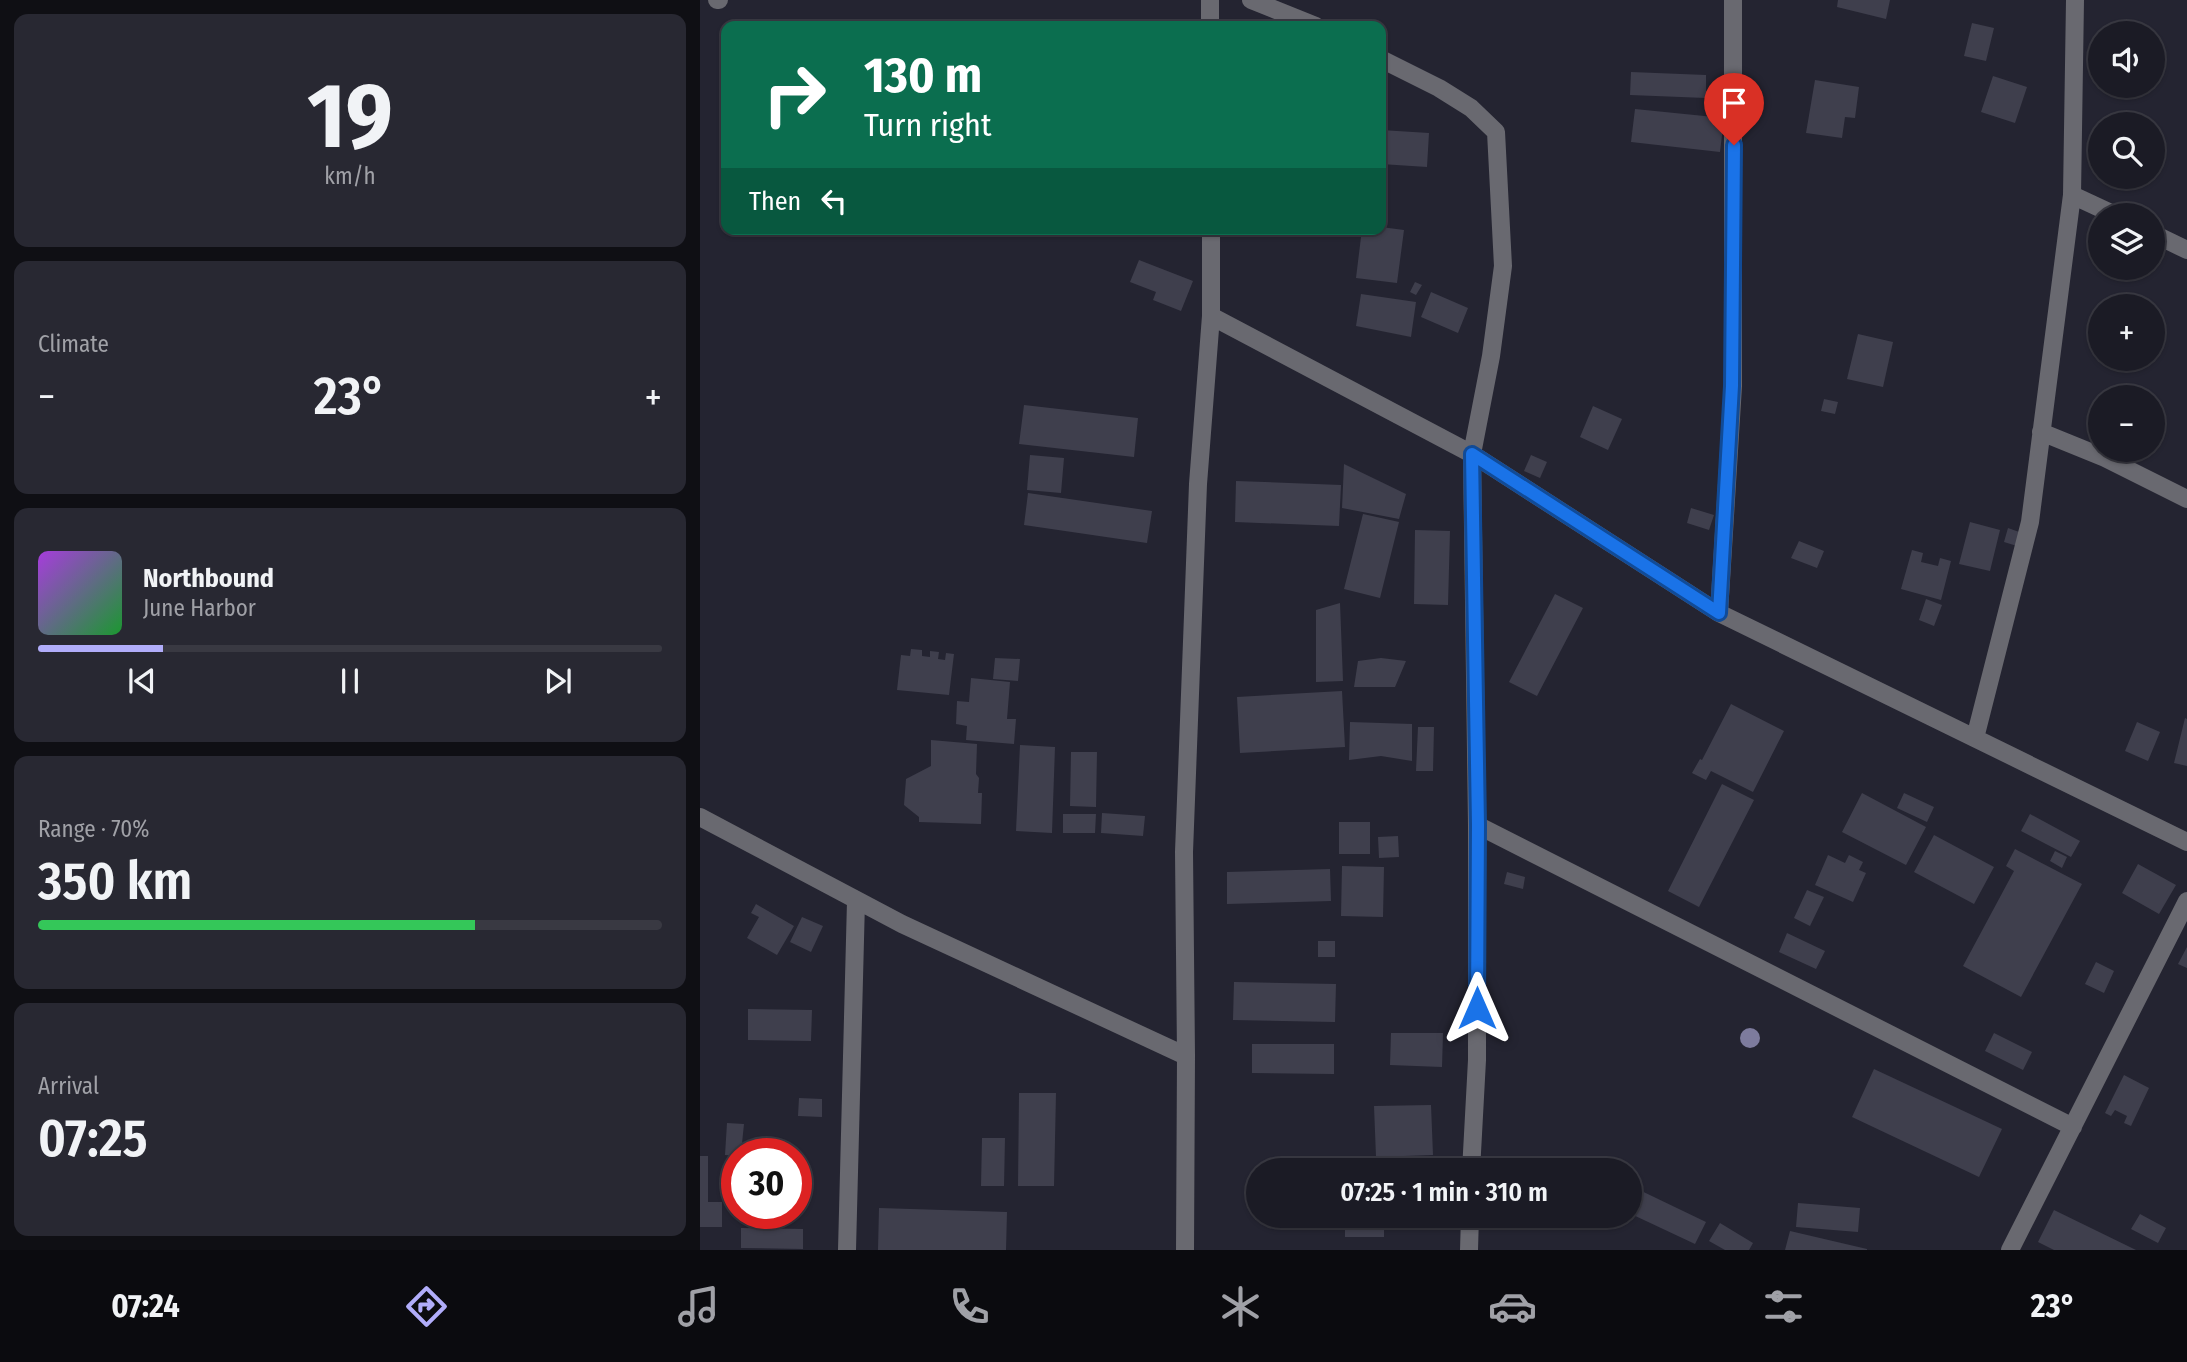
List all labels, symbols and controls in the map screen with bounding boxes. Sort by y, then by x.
map controls [2088,21,2165,462]
button: sound [2088,21,2165,98]
text: 130 m [864,46,982,105]
icon: right [749,49,840,140]
text: 19 [307,62,393,171]
pin [1704,73,1764,145]
icon: arrive [1715,84,1753,122]
text: Turn right [864,106,991,144]
button: search [2088,112,2165,189]
text: km/h [324,162,376,190]
icon: left [815,182,853,220]
text: Then [749,186,801,217]
button: layers [2088,203,2165,280]
button: + [2088,294,2165,371]
text: Climate [38,330,109,358]
text: 23° [314,365,386,428]
text: − [38,374,55,420]
text: + [645,374,662,420]
button: − [2088,385,2165,462]
text: Northbound [143,563,274,594]
text: June Harbor [143,594,256,622]
icon: previous [123,662,161,700]
icon: pause [331,662,369,700]
icon: next [539,662,577,700]
text: Range · 70% [38,815,149,843]
text: 350 km [38,850,192,913]
position arrow [1440,971,1514,1045]
text: Arrival [38,1072,99,1100]
text: 07:25 [38,1107,148,1170]
speed limit sign: 30 [721,1138,812,1229]
text: 07:25 · 1 min · 310 m [1340,1177,1548,1208]
icon: directions [402,1282,451,1331]
icon: music [674,1282,723,1331]
icon: phone [945,1282,994,1331]
icon: climate [1216,1282,1265,1331]
icon: car [1488,1282,1537,1331]
icon: filters [1759,1282,1808,1331]
text: 07:24 [111,1287,180,1325]
text: 23° [2031,1287,2076,1325]

